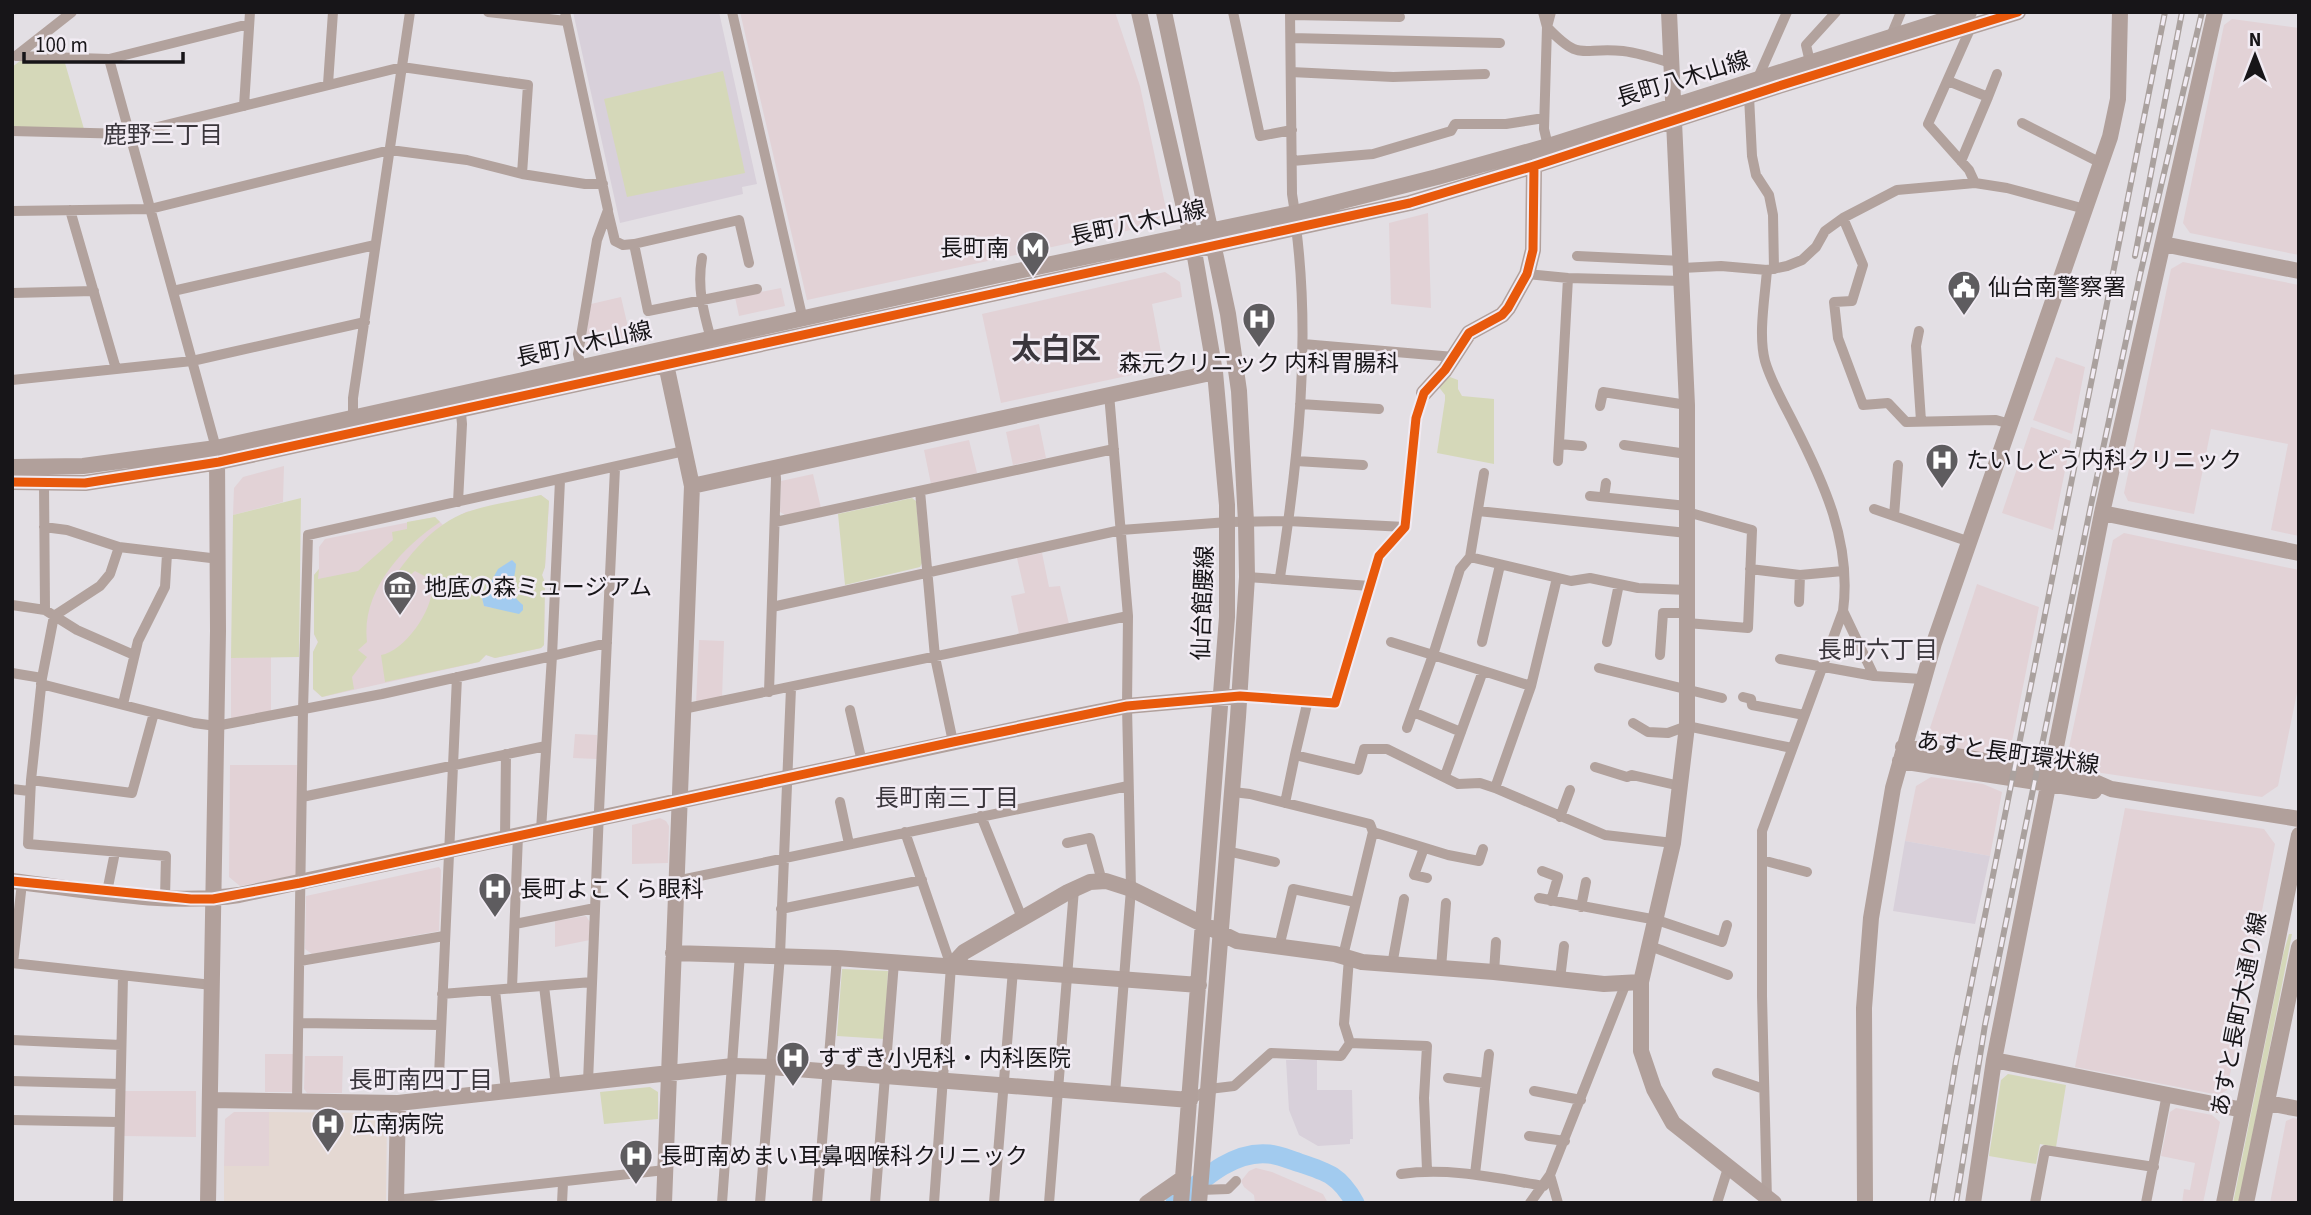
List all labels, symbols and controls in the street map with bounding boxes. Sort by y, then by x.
scale bar [24,21,184,65]
north arrow [2220,21,2290,91]
text: N [2249,27,2261,54]
text: 100 m [35,30,88,60]
street label: 長町八木山線 [1612,43,1754,115]
district label: 鹿野三丁目 [103,118,223,153]
street label: 長町八木山線 [1067,193,1209,253]
metro station icon: 長町南 [1014,229,1052,278]
place label: 長町南 [940,232,1009,265]
public building icon: 仙台南警察署 [1945,268,1983,317]
place label: 仙台南警察署 [1988,271,2126,304]
hospital icon: 森元クリニック 内科胃腸科 [1240,300,1278,349]
street label: 長町八木山線 [513,314,655,374]
district label: 太白区 [1011,328,1101,371]
place label: 森元クリニック 内科胃腸科 [1119,347,1399,380]
hospital icon: たいしどう内科クリニック [1923,441,1961,490]
place label: たいしどう内科クリニック [1966,444,2242,477]
street label: 仙台館腰線 [1185,545,1221,661]
museum icon: 地底の森ミュージアム [381,568,419,617]
place label: 地底の森ミュージアム [424,571,652,604]
district label: 長町六丁目 [1818,633,1938,668]
street label: あすと長町環状線 [1915,724,2101,782]
district label: 長町南三丁目 [875,781,1019,816]
hospital icon: 長町よこくら眼科 [476,870,514,919]
place label: 長町よこくら眼科 [520,873,704,906]
street label: あすと長町大通り線 [2203,909,2275,1119]
hospital icon: すずき小児科・内科医院 [774,1039,812,1088]
place label: すずき小児科・内科医院 [818,1042,1071,1075]
district label: 長町南四丁目 [349,1063,493,1098]
hospital icon: 広南病院 [309,1105,347,1154]
place label: 広南病院 [352,1108,444,1141]
hospital icon: 長町南めまい耳鼻咽喉科クリニック [617,1137,655,1186]
place label: 長町南めまい耳鼻咽喉科クリニック [660,1140,1028,1173]

